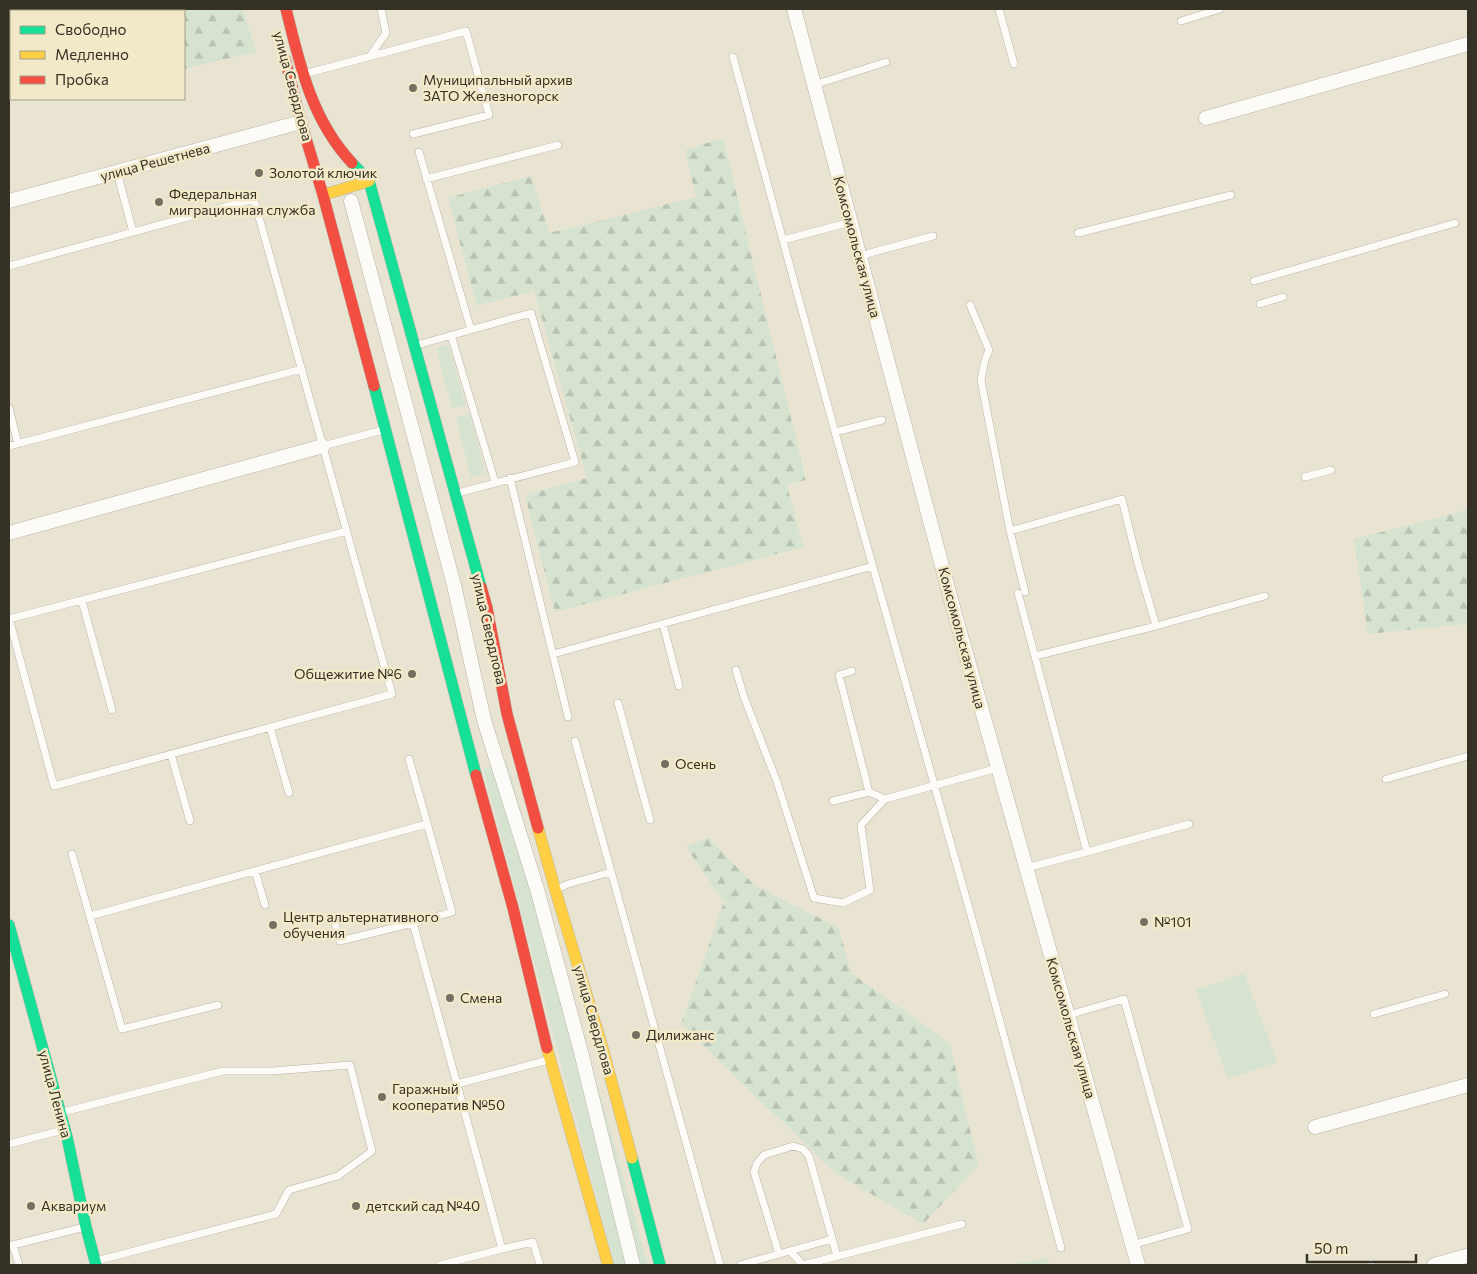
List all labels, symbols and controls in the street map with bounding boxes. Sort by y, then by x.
legend [10,10,185,100]
text: Свободно [55,20,126,38]
street label: улица Свердлова [271,29,316,143]
text: Медленно [55,45,129,63]
text: Пробка [55,70,109,88]
place label: Муниципальный архив ЗАТО Железногорск [423,71,573,104]
marker: Муниципальный архив ЗАТО Железногорск [407,82,419,94]
street label: улица Решетнева [98,139,211,184]
place label: Золотой ключик [269,164,378,181]
marker: Золотой ключик [253,167,265,179]
street label: Комсомольская улица [830,174,885,320]
place label: Федеральная миграционная служба [169,185,315,218]
marker: Федеральная миграционная служба [153,196,165,208]
street label: Комсомольская улица [935,565,990,711]
street label: улица Свердлова [468,572,511,686]
place label: Общежитие №6 [294,665,402,682]
marker: Общежитие №6 [406,668,418,680]
place label: Осень [675,755,716,772]
marker: Осень [659,758,671,770]
place label: Центр альтернативного обучения [283,908,439,941]
place label: №101 [1154,913,1192,930]
marker: №101 [1138,916,1150,928]
marker: Центр альтернативного обучения [267,919,279,931]
street label: Комсомольская улица [1043,955,1100,1100]
street label: улица Свердлова [571,963,618,1077]
place label: Смена [460,989,502,1006]
marker: Смена [444,992,456,1004]
place label: Дилижанс [646,1026,714,1043]
marker: Дилижанс [630,1029,642,1041]
street label: улица Ленина [36,1048,75,1140]
place label: Гаражный кооператив №50 [392,1080,505,1113]
marker: Гаражный кооператив №50 [376,1091,388,1103]
place label: Аквариум [41,1197,106,1214]
place label: детский сад №40 [366,1197,480,1214]
marker: Аквариум [25,1200,37,1212]
marker: детский сад №40 [350,1200,362,1212]
scale bar [1307,1232,1416,1264]
text: 50 m [1314,1239,1348,1257]

